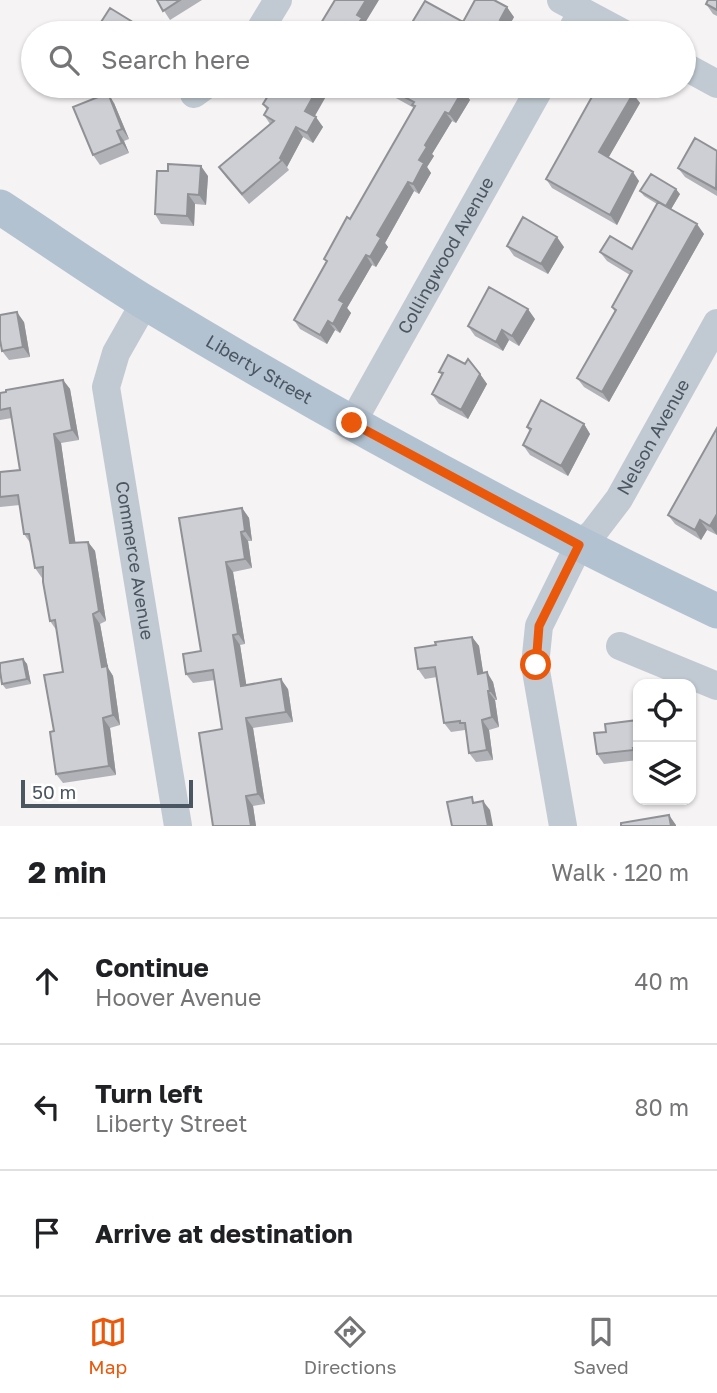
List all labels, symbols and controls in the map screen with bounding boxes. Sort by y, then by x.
search box [21,21,696,98]
icon: search [45,41,83,79]
text: Search here [101,44,250,75]
street label: Collingwood Avenue [392,173,498,338]
street label: Liberty Street [202,329,317,408]
street label: Nelson Avenue [611,375,694,499]
route end [336,407,367,438]
street label: Commerce Avenue [112,479,159,641]
route start [520,649,551,680]
map controls [633,679,696,805]
button: locate [633,679,696,742]
button: layers [633,742,696,805]
scale bar [21,777,192,809]
text: 50 m [32,780,76,803]
text: 2 min [28,854,106,890]
text: Walk · 120 m [551,858,689,886]
text: Continue [95,952,209,983]
icon: ahead [28,962,66,1000]
text: 40 m [635,967,689,995]
text: Hoover Avenue [95,983,261,1011]
text: Turn left [95,1078,203,1109]
icon: left [28,1088,66,1126]
text: 80 m [635,1093,689,1121]
text: Liberty Street [95,1109,248,1137]
icon: arrive [28,1214,66,1252]
text: Arrive at destination [95,1218,353,1249]
tab: Map [88,1313,127,1378]
tab: Directions [304,1313,397,1378]
tab: Saved [573,1313,629,1378]

